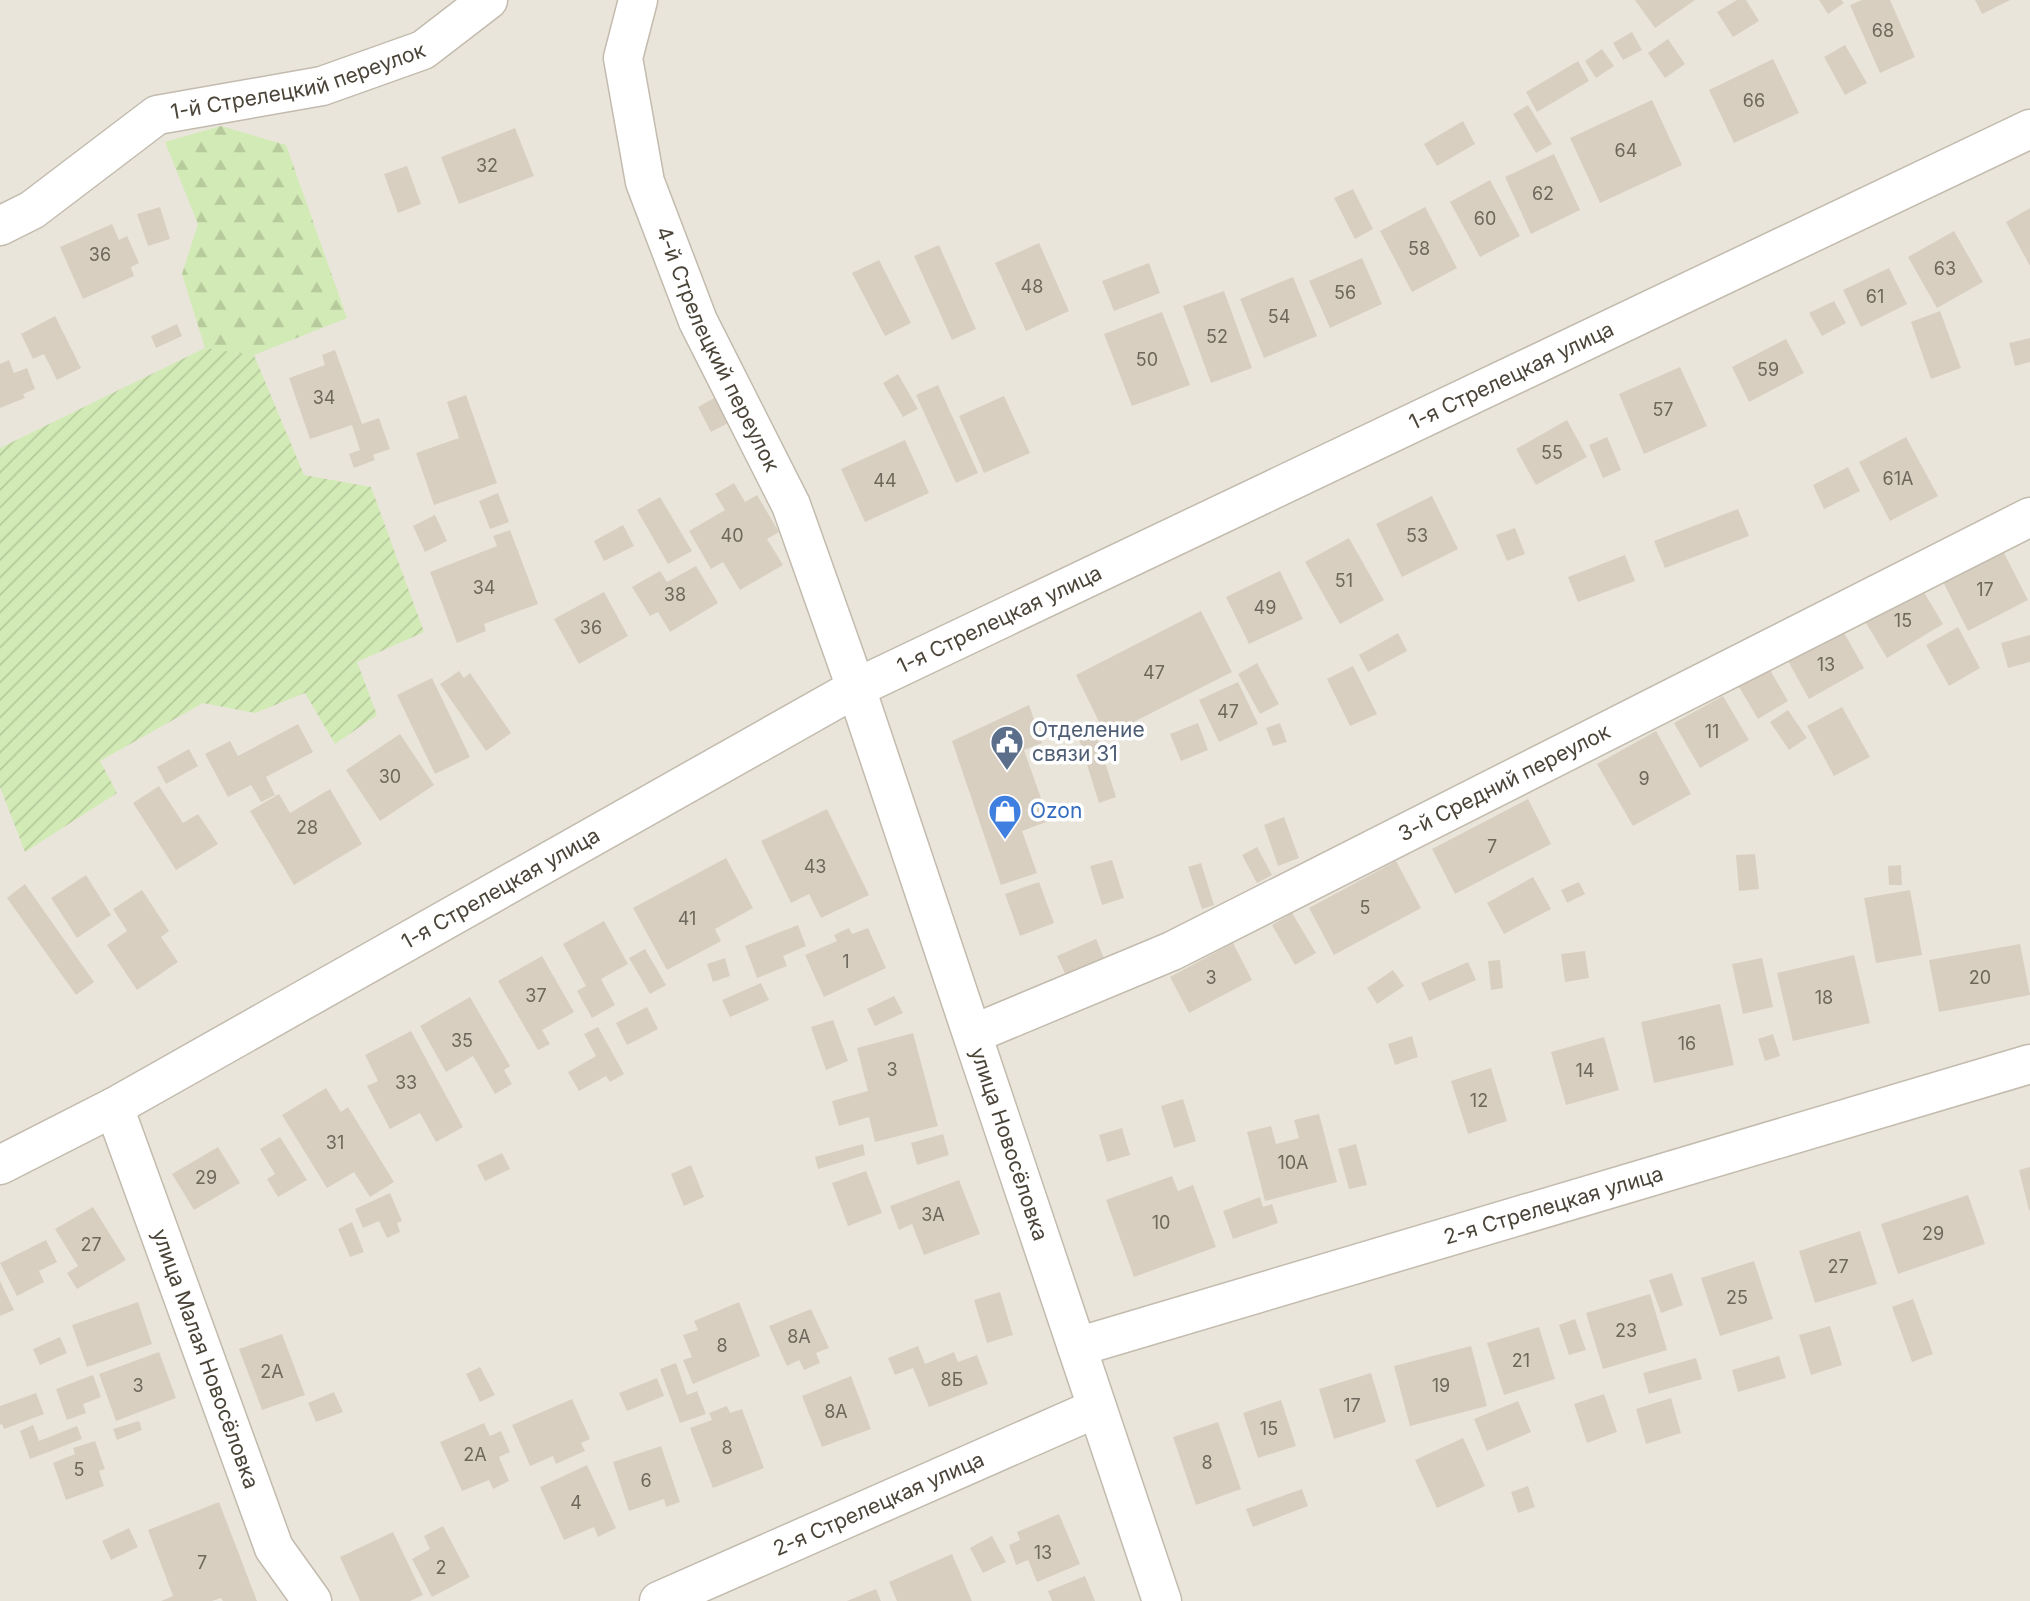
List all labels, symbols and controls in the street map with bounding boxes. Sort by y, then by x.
house number: 68 [1872,20,1894,41]
street label: 1-й Стрелецкий переулок [169,37,429,124]
house number: 66 [1743,90,1765,111]
house number: 64 [1615,140,1637,161]
house number: 32 [476,155,498,176]
house number: 62 [1532,183,1554,204]
house number: 60 [1474,208,1496,229]
street label: 4-й Стрелецкий переулок [651,223,785,476]
house number: 58 [1408,238,1430,259]
house number: 36 [89,244,111,265]
house number: 63 [1934,258,1956,279]
house number: 48 [1021,276,1043,297]
house number: 56 [1334,282,1356,303]
house number: 61 [1866,286,1884,307]
house number: 54 [1268,306,1290,327]
street label: 1-я Стрелецкая улица [1405,316,1618,435]
house number: 52 [1206,326,1228,347]
house number: 50 [1136,349,1158,370]
house number: 59 [1757,359,1779,380]
house number: 34 [313,387,335,408]
house number: 57 [1652,399,1674,420]
house number: 55 [1541,442,1563,463]
house number: 61А [1883,468,1913,489]
house number: 44 [873,470,897,491]
house number: 40 [721,525,743,546]
house number: 53 [1406,525,1428,546]
street label: 1-я Стрелецкая улица [893,560,1106,679]
house number: 51 [1335,570,1353,591]
house number: 34 [473,577,495,598]
house number: 17 [1976,579,1994,600]
house number: 38 [664,584,686,605]
house number: 49 [1254,597,1276,618]
house number: 15 [1894,610,1912,631]
house number: 36 [580,617,602,638]
house number: 13 [1817,654,1835,675]
house number: 47 [1143,662,1165,683]
house number: 47 [1217,701,1239,722]
place label: Отделение связи 31 [1032,717,1145,766]
street label: 3-й Средний переулок [1394,718,1615,846]
house number: 11 [1705,721,1719,742]
public building icon: Отделение связи 31 [988,723,1026,772]
house number: 30 [379,766,401,787]
house number: 9 [1638,768,1650,789]
shop icon: Ozon [986,792,1024,841]
place label: Ozon [1030,798,1082,823]
house number: 28 [296,817,318,838]
street label: 1-я Стрелецкая улица [397,822,604,954]
house number: 7 [1487,836,1497,857]
house number: 43 [804,856,826,877]
house number: 5 [1360,897,1370,918]
house number: 41 [678,908,696,929]
house number: 1 [842,951,850,972]
house number: 3 [1205,967,1217,988]
house number: 20 [1969,967,1991,988]
house number: 37 [525,985,547,1006]
house number: 18 [1815,987,1833,1008]
house number: 35 [451,1030,473,1051]
house number: 16 [1678,1033,1696,1054]
street label: улица Новосёловка [965,1044,1053,1244]
house number: 3 [886,1059,898,1080]
house number: 14 [1576,1060,1594,1081]
house number: 33 [395,1072,417,1093]
house number: 12 [1470,1090,1488,1111]
house number: 31 [326,1132,344,1153]
house number: 10А [1277,1152,1309,1173]
street label: 2-я Стрелецкая улица [1440,1161,1666,1249]
house number: 29 [195,1167,217,1188]
house number: 3А [921,1204,945,1225]
house number: 10 [1152,1212,1170,1233]
house number: 29 [1922,1223,1944,1244]
street label: улица Малая Новосёловка [147,1225,264,1492]
house number: 27 [80,1234,102,1255]
house number: 27 [1827,1256,1849,1277]
house number: 25 [1726,1287,1748,1308]
house number: 23 [1615,1320,1637,1341]
house number: 8А [787,1326,811,1347]
house number: 8 [716,1335,728,1356]
house number: 21 [1512,1350,1530,1371]
house number: 2А [260,1361,284,1382]
house number: 8Б [941,1369,963,1390]
house number: 3 [132,1375,144,1396]
house number: 19 [1432,1375,1450,1396]
house number: 17 [1343,1395,1361,1416]
house number: 8А [824,1401,848,1422]
house number: 15 [1260,1418,1278,1439]
house number: 8 [721,1437,733,1458]
house number: 2А [463,1444,487,1465]
street label: 2-я Стрелецкая улица [769,1446,988,1561]
house number: 8 [1201,1452,1213,1473]
house number: 5 [74,1459,84,1480]
house number: 6 [640,1470,652,1491]
house number: 4 [570,1492,582,1513]
house number: 13 [1034,1542,1052,1563]
house number: 7 [197,1552,207,1573]
house number: 2 [436,1557,446,1578]

